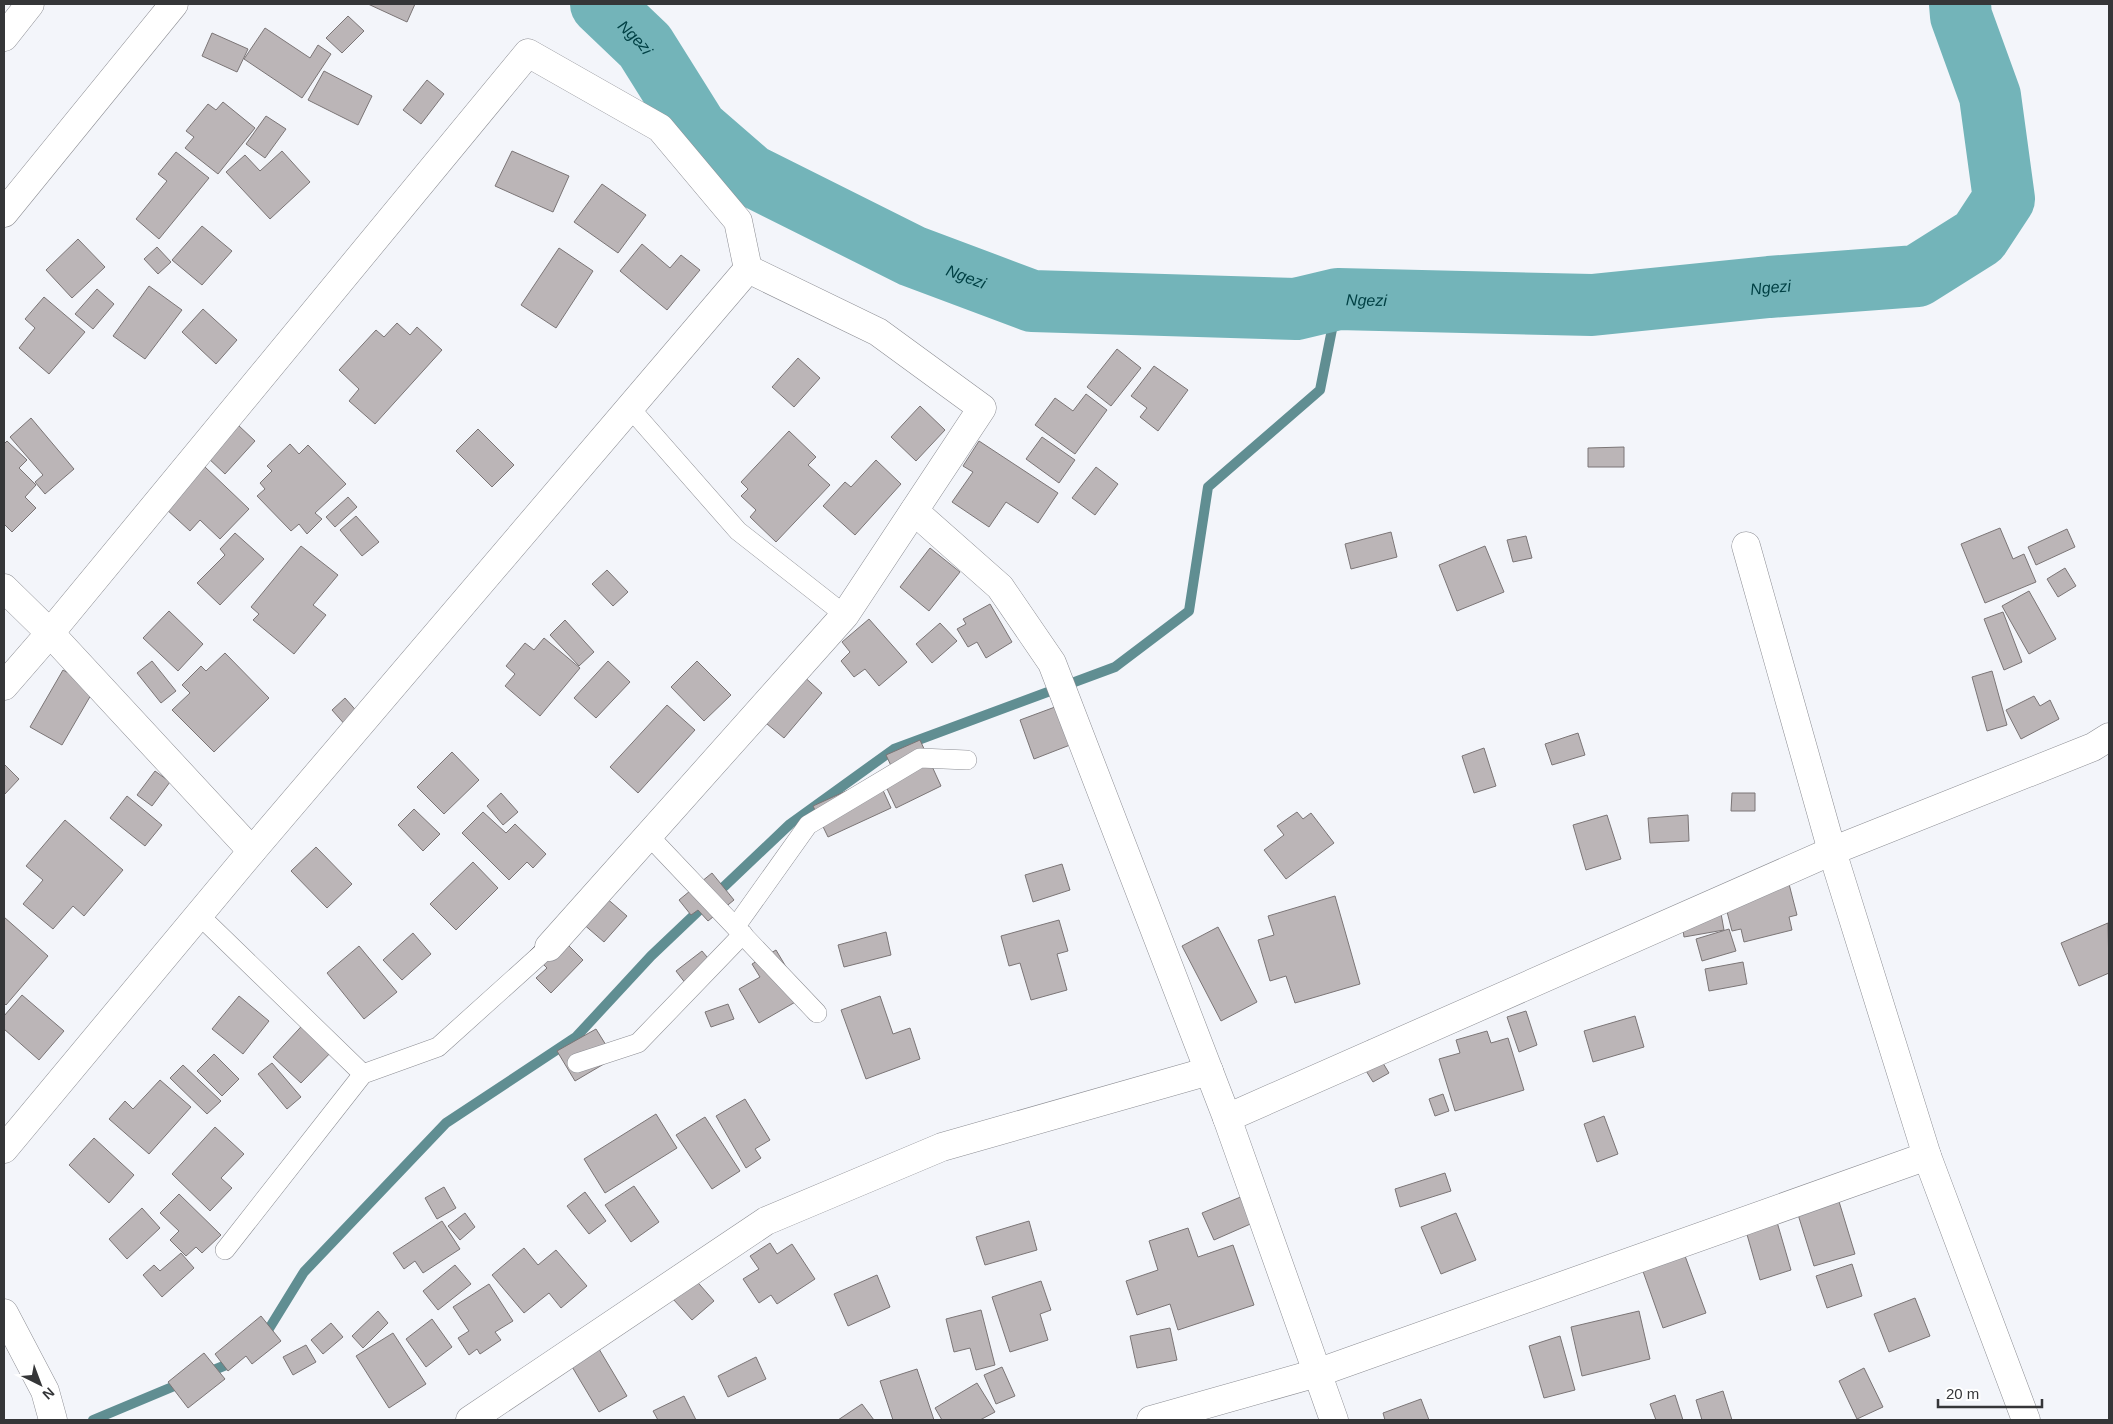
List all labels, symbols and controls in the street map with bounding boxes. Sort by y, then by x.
water label: Ngezi [615,17,656,57]
water label: Ngezi [944,261,989,292]
water label: Ngezi [1749,277,1792,297]
water label: Ngezi [1346,291,1388,309]
north arrow [15,1359,65,1409]
scale bar [1938,1376,2042,1408]
text: N [40,1384,58,1403]
text: 20 m [1946,1385,1979,1402]

